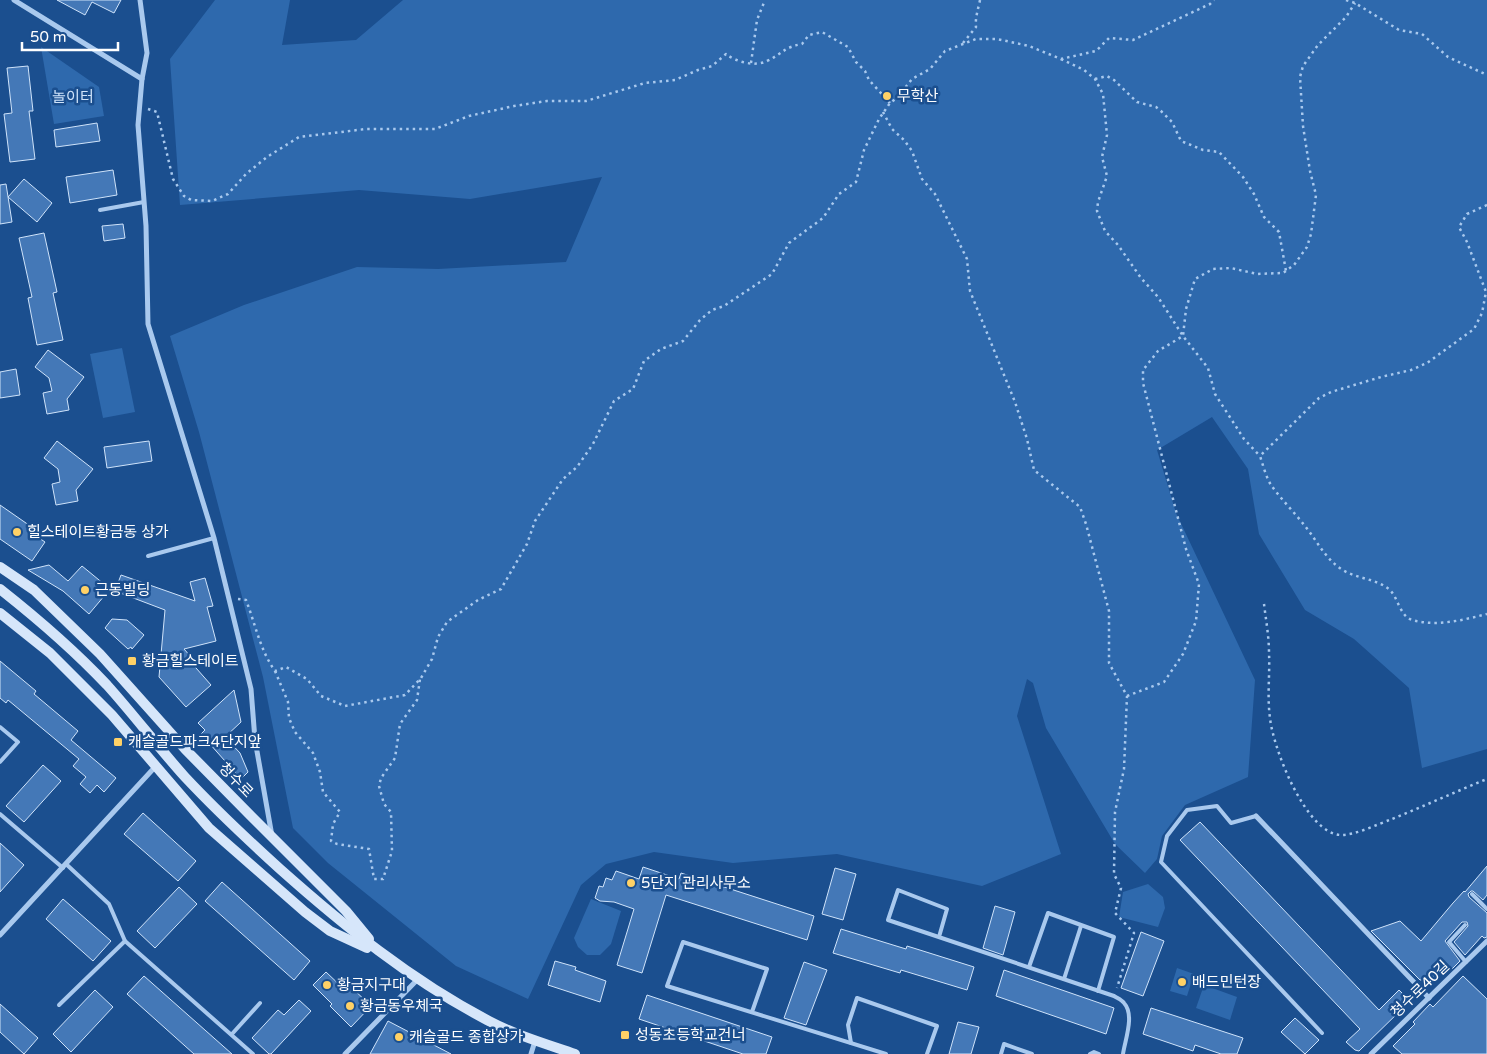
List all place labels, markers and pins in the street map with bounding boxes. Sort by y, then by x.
place label: 무학산 [897,87,939,105]
marker: 무학산 [881,90,893,102]
place label: 힐스테이트황금동 상가 [27,523,169,541]
marker: 힐스테이트황금동 상가 [11,526,23,538]
place label: 근동빌딩 [95,581,150,599]
marker: 근동빌딩 [79,584,91,596]
place label: 황금힐스테이트 [142,652,239,670]
marker: 황금힐스테이트 [126,655,138,667]
place label: 캐슬골드파크4단지앞 [128,733,262,751]
marker: 캐슬골드파크4단지앞 [112,736,124,748]
place label: 5단지 관리사무소 [641,874,751,892]
marker: 5단지 관리사무소 [625,877,637,889]
place label: 배드민턴장 [1192,973,1261,991]
place label: 황금지구대 [337,976,406,994]
marker: 배드민턴장 [1176,976,1188,988]
marker: 황금지구대 [321,979,333,991]
place label: 황금동우체국 [360,997,443,1015]
marker: 황금동우체국 [344,1000,356,1012]
place label: 성동초등학교건너 [635,1026,745,1044]
place label: 캐슬골드 종합상가 [409,1028,524,1046]
marker: 성동초등학교건너 [619,1029,631,1041]
marker: 캐슬골드 종합상가 [393,1031,405,1043]

